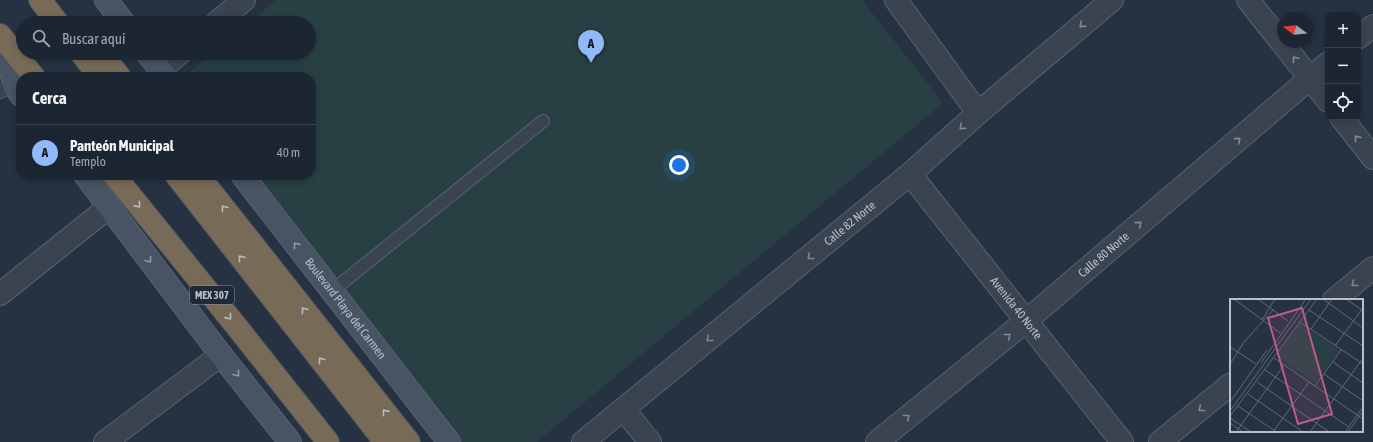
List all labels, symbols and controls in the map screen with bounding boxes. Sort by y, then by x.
north arrow [1277,12,1313,48]
map controls [1325,12,1361,120]
button: + [1325,12,1361,48]
search box [16,16,316,60]
one-way arrow [1080,21,1087,28]
icon: search [30,27,52,49]
text: Buscar aquí [62,30,125,47]
pin: A [578,30,604,63]
button: − [1325,48,1361,84]
one-way arrow [1293,57,1300,64]
button: locate [1325,84,1361,120]
text: Cerca [32,88,67,108]
one-way arrow [959,123,967,130]
one-way arrow [1354,135,1361,142]
text: Panteón Municipal [70,137,174,154]
one-way arrow [1234,137,1241,144]
text: A [42,145,48,160]
text: 40 m [277,145,300,160]
text: Templo [70,154,106,169]
your location [669,155,689,175]
street label: Calle 82 Norte [821,198,878,248]
one-way arrow [134,201,141,208]
one-way arrow [221,205,228,212]
one-way arrow [1135,222,1142,229]
street label: Calle 80 Norte [1075,229,1132,280]
one-way arrow [294,243,301,250]
one-way arrow [807,252,814,259]
one-way arrow [239,255,246,262]
street label: Boulevard Playa del Carmen [302,255,389,362]
one-way arrow [145,256,152,263]
street label: Avenida 40 Norte [987,274,1045,342]
one-way arrow [1351,280,1358,287]
road number: MEX 307 [190,286,234,304]
inset map [1230,299,1363,432]
one-way arrow [302,307,309,314]
one-way arrow [224,312,231,320]
one-way arrow [1004,333,1011,340]
one-way arrow [706,335,714,342]
one-way arrow [319,358,326,365]
one-way arrow [232,370,239,377]
one-way arrow [1198,404,1205,411]
one-way arrow [383,409,390,416]
one-way arrow [903,415,910,422]

